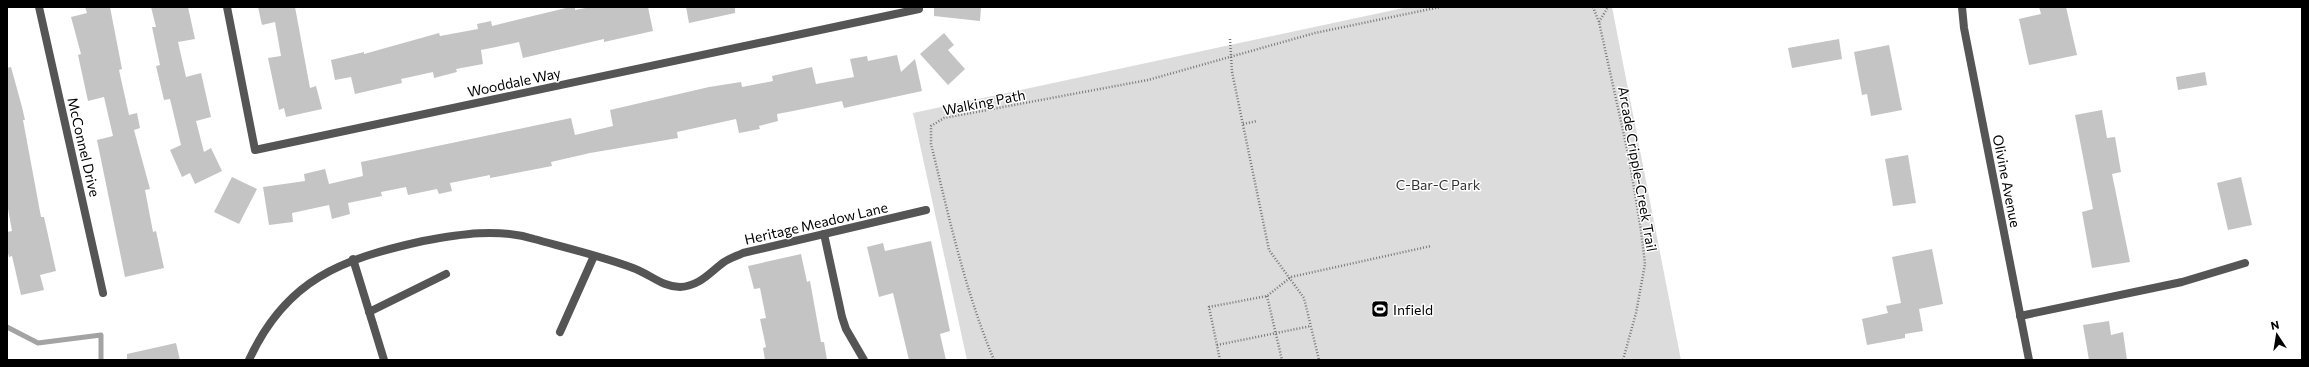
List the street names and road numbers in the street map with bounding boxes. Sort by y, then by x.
street label: Wooddale Way [466,64,562,100]
street label: Arcade Cripple-Creek Trail [1615,85,1661,253]
street label: Walking Path [941,86,1027,118]
street label: McConnel Drive [64,96,104,198]
street label: Olivine Avenue [1990,133,2024,229]
street label: Heritage Meadow Lane [743,198,889,248]

